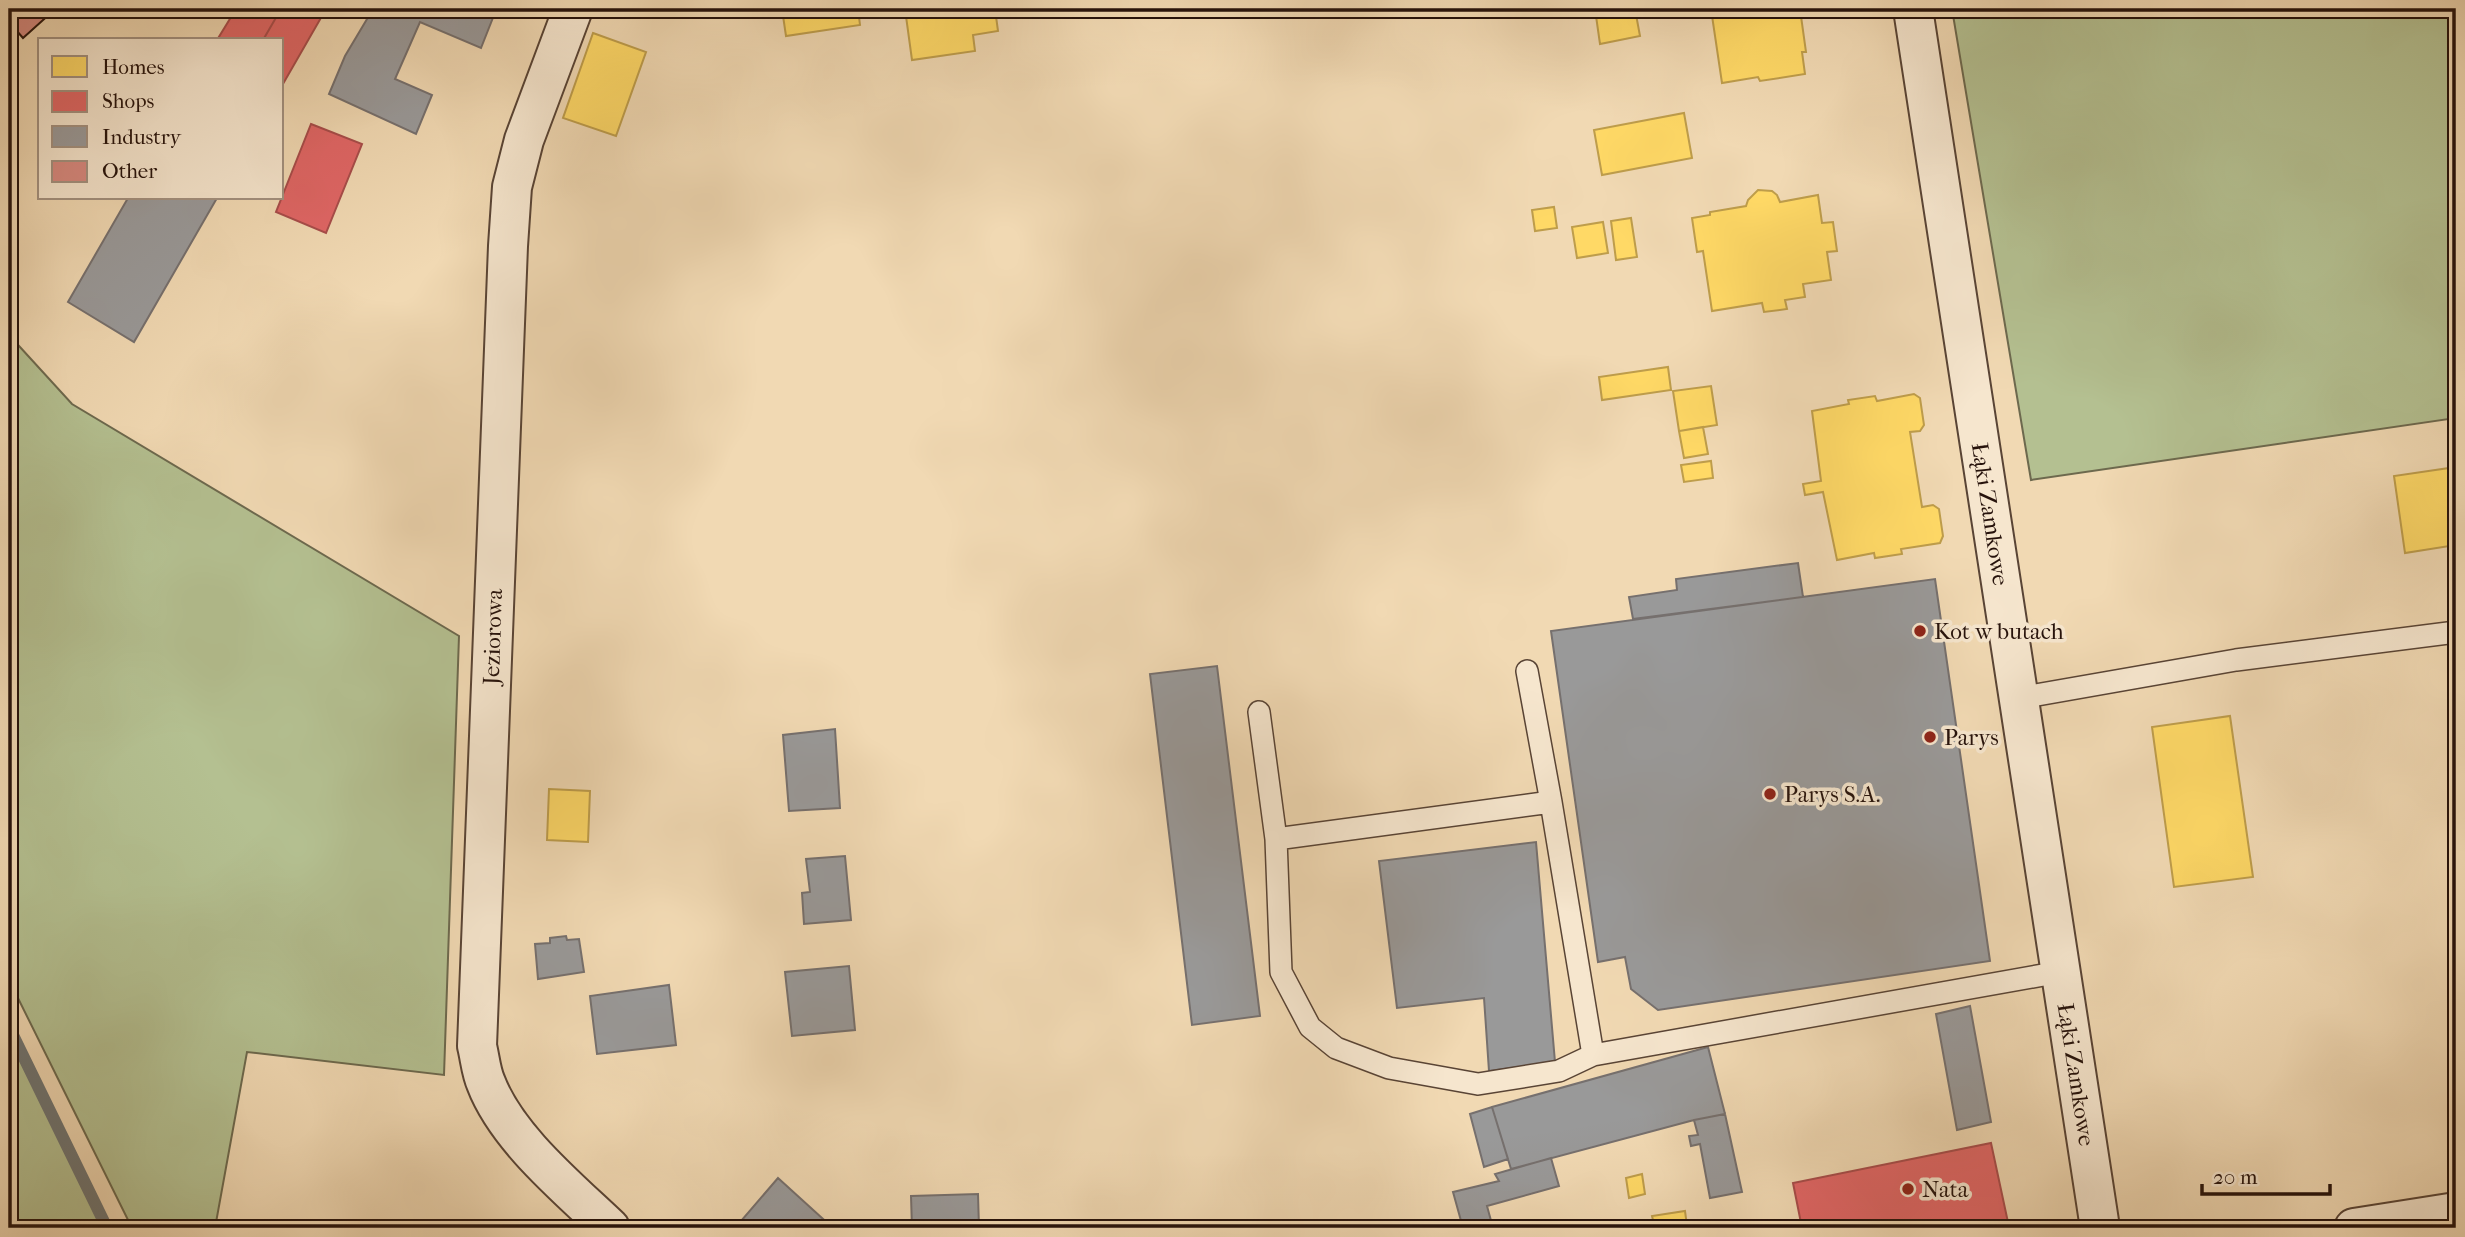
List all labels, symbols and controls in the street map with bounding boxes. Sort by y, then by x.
legend [38,38,284,200]
text: Homes [102,55,165,79]
text: Shops [102,89,155,113]
text: Industry [102,125,182,149]
text: Other [102,159,157,183]
street label: Łąki Zamkowe [1966,441,2015,587]
street label: Jeziorowa [478,588,508,688]
place label: Kot w butach [1934,618,2064,645]
marker: Kot w butach [1912,623,1928,639]
place label: Parys [1944,724,1999,751]
marker: Parys [1922,729,1938,745]
place label: Parys S.A. [1784,781,1880,808]
marker: Parys S.A. [1762,786,1778,802]
street label: Łąki Zamkowe [2052,1001,2101,1148]
scale bar [2202,1153,2330,1197]
text: 20 m [2213,1165,2258,1189]
place label: Nata [1922,1176,1969,1203]
marker: Nata [1900,1181,1916,1197]

